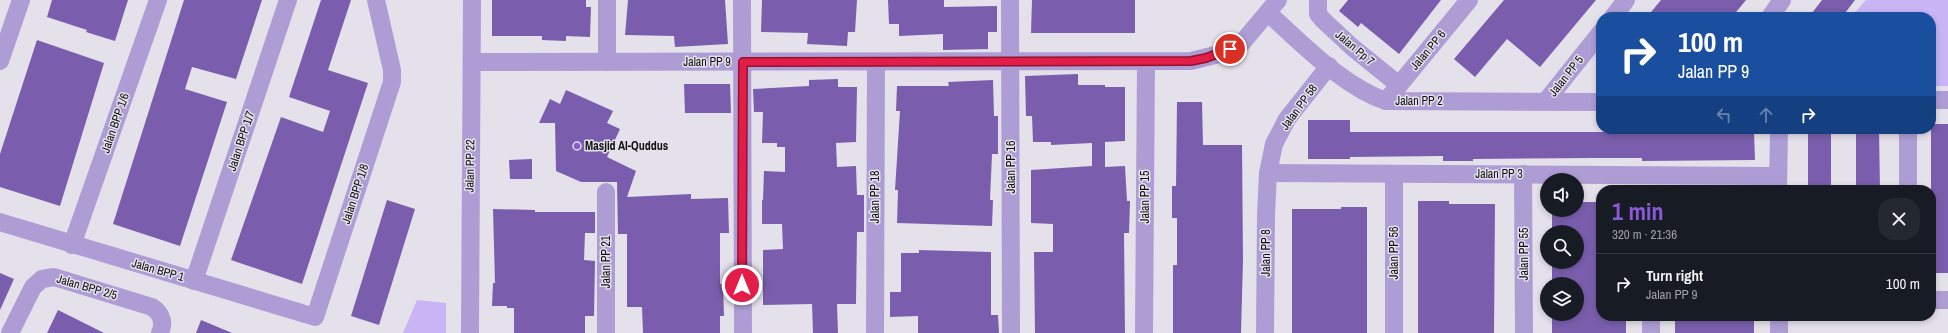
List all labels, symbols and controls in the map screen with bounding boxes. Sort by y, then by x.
text: 100 m [1678,23,1743,61]
street label: Jalan Pp 7 [1332,27,1378,69]
street label: Jalan PP 6 [1407,27,1449,73]
icon: right [1612,28,1664,80]
pin [1213,32,1247,66]
icon: arrive [1219,38,1241,60]
street label: Jalan PP 5 [1545,52,1587,100]
street label: Jalan PP 9 [683,54,731,70]
text: Jalan PP 9 [1678,59,1749,84]
street label: Jalan PP 58 [1277,81,1321,133]
street label: Jalan BPP 1/6 [97,91,133,155]
street label: Jalan PP 2 [1395,93,1443,109]
icon: left [1713,104,1735,126]
icon: ahead [1755,104,1777,126]
icon: right [1797,104,1819,126]
street label: Jalan BPP 1/7 [224,108,258,173]
place label: Masjid Al-Quddus [585,138,669,154]
street label: Jalan PP 22 [462,139,478,193]
marker: Masjid Al-Quddus [572,141,582,151]
street label: Jalan PP 16 [1003,141,1019,193]
street label: Jalan BPP 1/8 [338,162,372,226]
street label: Jalan PP 3 [1475,166,1523,182]
street label: Jalan PP 15 [1137,170,1153,223]
street label: Jalan PP 18 [867,171,883,223]
map controls [1540,173,1584,321]
button: sound [1540,173,1584,217]
text: 1 min [1612,195,1663,227]
button: close [1878,198,1920,240]
button: search [1540,225,1584,269]
text: 320 m · 21:36 [1612,226,1677,243]
street label: Jalan PP 56 [1386,227,1402,279]
street label: Jalan PP 55 [1516,227,1532,280]
street label: Jalan PP 8 [1258,229,1274,277]
street label: Jalan PP 21 [598,235,614,288]
street label: Jalan BPP 1 [130,255,187,285]
position arrow [721,264,763,306]
text: Turn right [1646,265,1703,286]
street label: Jalan BPP 2/5 [55,271,120,303]
icon: right [1612,273,1634,295]
text: 100 m [1886,273,1920,294]
button: layers [1540,277,1584,321]
text: Jalan PP 9 [1646,286,1697,303]

